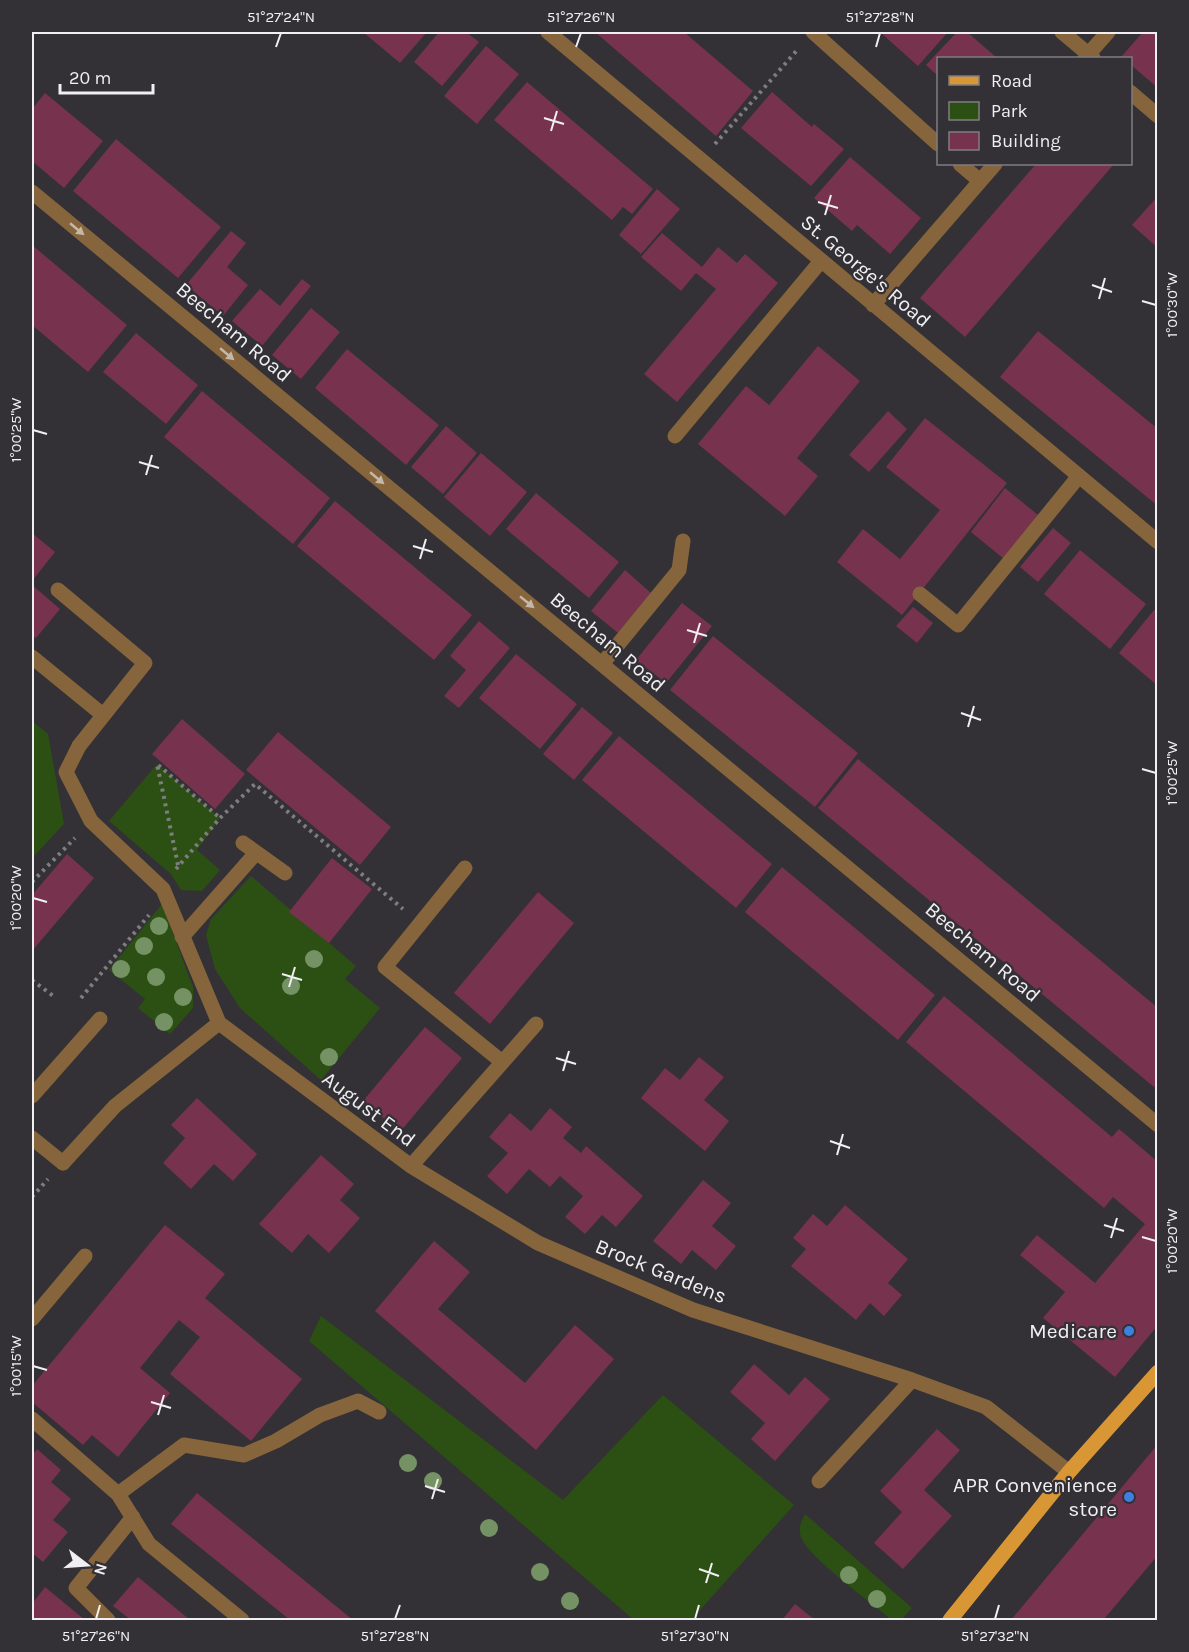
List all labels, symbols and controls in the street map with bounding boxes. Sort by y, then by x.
text: 51°27'24"N [247,8,315,26]
text: 51°27'26"N [547,8,615,26]
text: 51°27'28"N [845,8,915,26]
scale bar [60,57,153,95]
legend [937,57,1132,165]
text: 20 m [69,67,111,89]
text: Road [991,70,1032,92]
text: Park [991,100,1028,122]
text: Building [991,130,1061,152]
street label: St. George's Road [796,210,936,332]
one-way arrow [69,223,84,235]
text: 1°00'30"W [1163,272,1181,338]
street label: Beecham Road [172,277,296,387]
one-way arrow [219,347,235,360]
text: 1°00'25"W [7,397,25,463]
one-way arrow [369,471,384,484]
street label: Beecham Road [546,587,670,697]
one-way arrow [520,595,535,608]
text: 1°00'25"W [1163,740,1181,806]
text: 1°00'20"W [7,865,25,931]
street label: Beecham Road [921,897,1045,1007]
street label: August End [318,1066,420,1152]
text: 1°00'20"W [1163,1208,1181,1274]
street label: Brock Gardens [592,1234,730,1308]
place label: Medicare [1029,1319,1117,1343]
marker: Medicare [1122,1324,1136,1338]
text: 1°00'15"W [7,1335,25,1397]
place label: APR Convenience store [953,1473,1117,1521]
marker: APR Convenience store [1122,1490,1136,1504]
north arrow [57,1535,117,1595]
text: N [90,1561,112,1578]
text: 51°27'26"N [62,1627,130,1645]
text: 51°27'28"N [360,1627,430,1645]
text: 51°27'30"N [661,1627,729,1645]
text: 51°27'32"N [961,1627,1029,1645]

